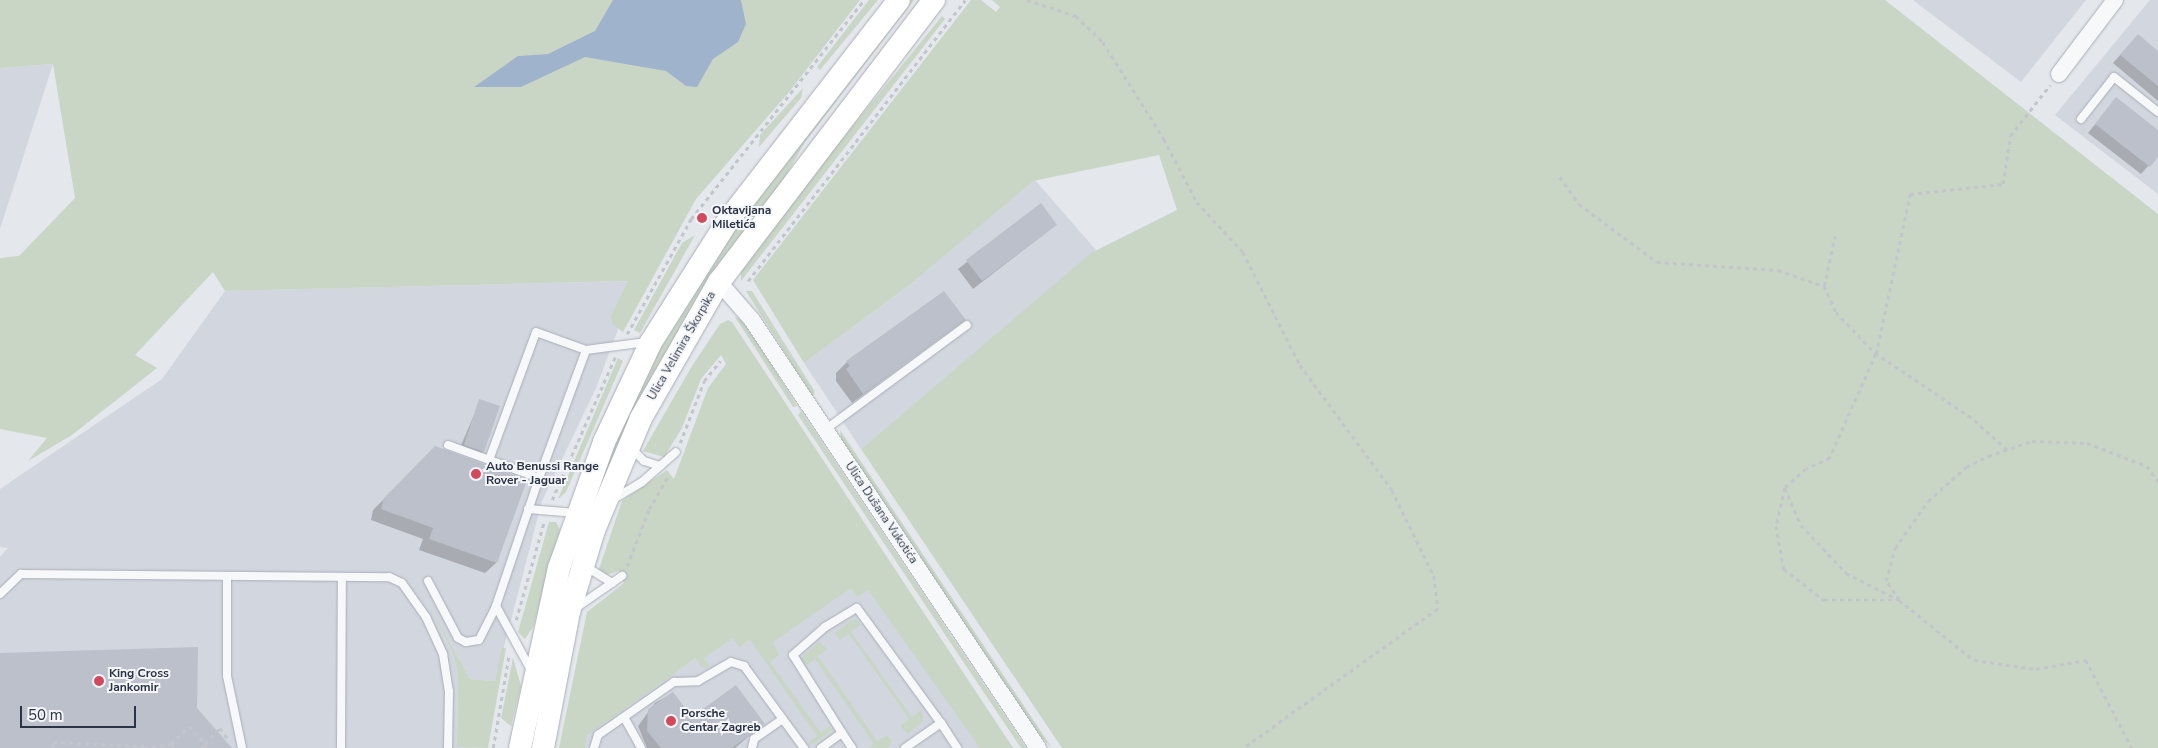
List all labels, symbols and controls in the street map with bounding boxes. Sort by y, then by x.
place label: Oktavijana Miletića [712,204,771,232]
marker: Oktavijana Miletića [696,212,708,224]
street label: Ulica Velimira Škorpika [645,289,719,403]
street label: Ulica Dušana Vukotića [842,459,920,567]
place label: Auto Benussi Range Rover - Jaguar [486,460,599,488]
marker: Auto Benussi Range Rover - Jaguar [470,468,482,480]
place label: King Cross Jankomir [109,667,169,695]
marker: King Cross Jankomir [93,675,105,687]
scale bar [22,696,139,728]
text: 50 m [28,705,63,725]
place label: Porsche Centar Zagreb [681,707,761,735]
marker: Porsche Centar Zagreb [665,715,677,727]

